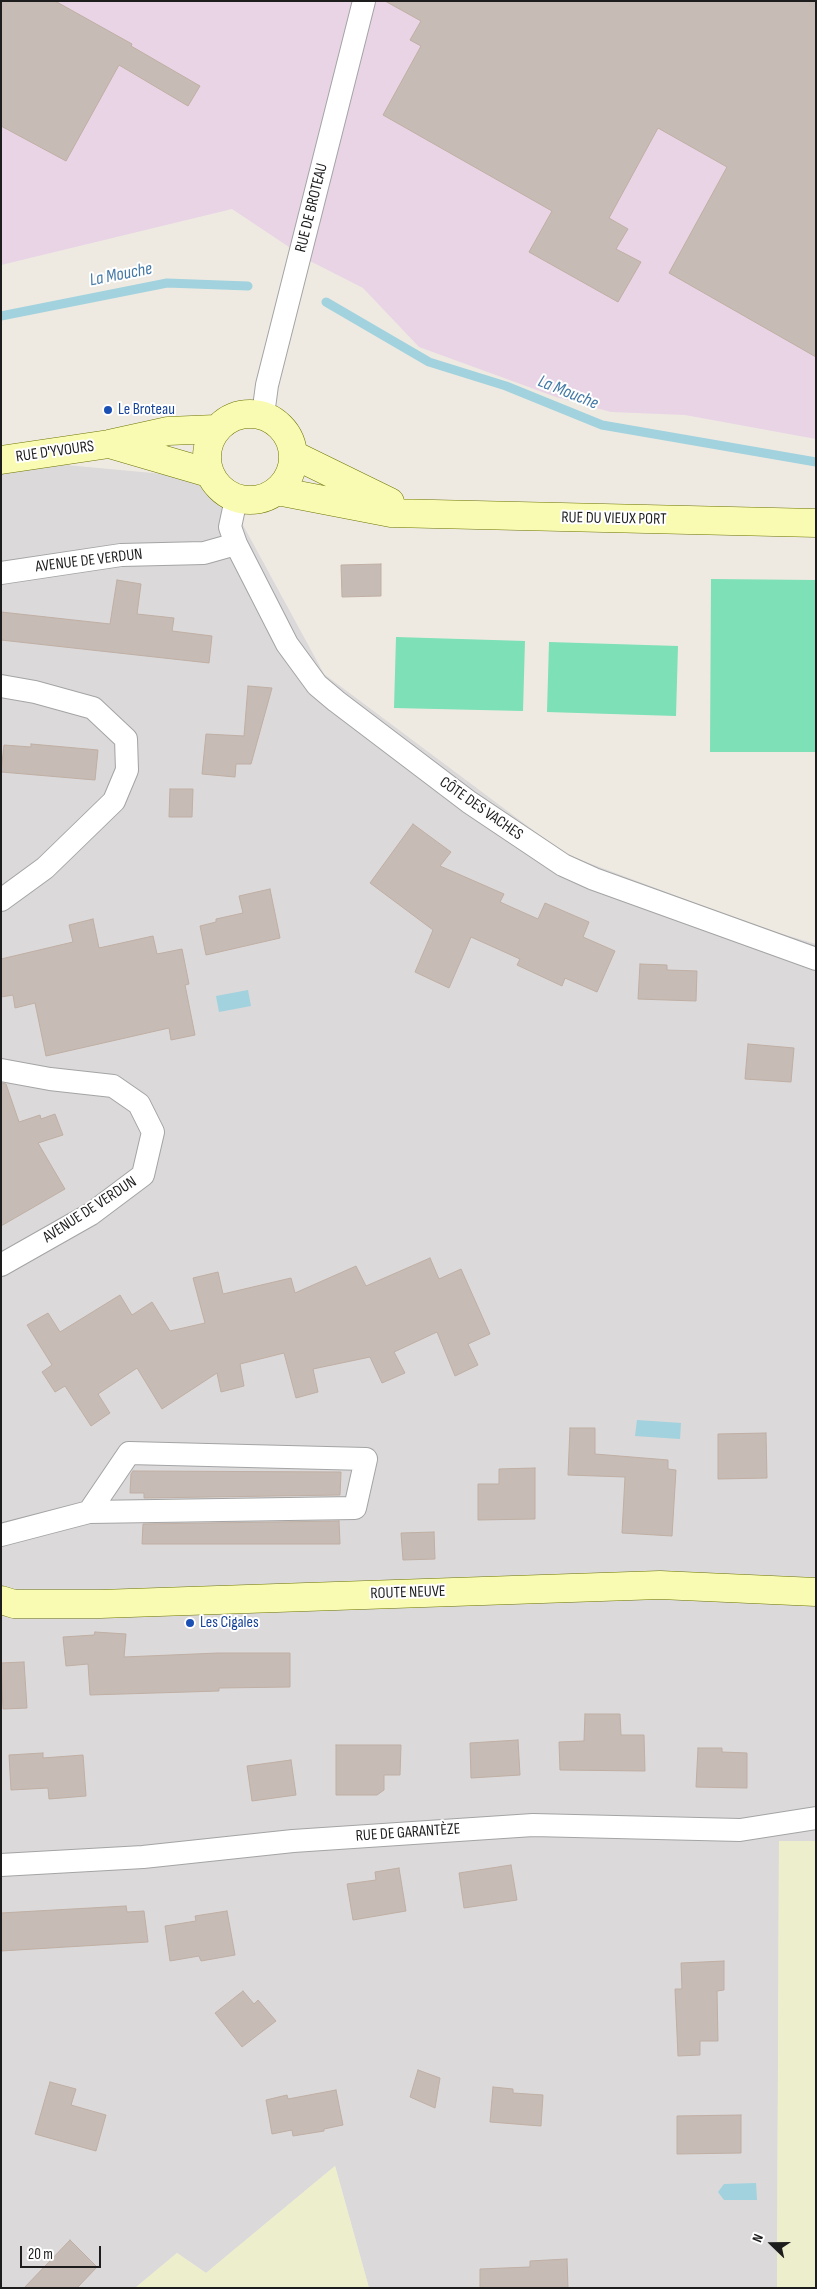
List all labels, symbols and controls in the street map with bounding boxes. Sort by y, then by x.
street label: RUE DE BROTEAU [292,162,332,254]
water label: La Mouche [88,258,154,292]
water label: La Mouche [535,371,601,415]
place label: Le Broteau [118,400,175,420]
marker: Le Broteau [102,404,114,416]
street label: RUE D'YVOURS [15,437,95,467]
street label: RUE DU VIEUX PORT [561,508,667,530]
street label: AVENUE DE VERDUN [34,545,144,577]
street label: CÔTE DES VACHES [436,773,526,845]
street label: AVENUE DE VERDUN [40,1173,140,1247]
street label: ROUTE NEUVE [370,1582,446,1604]
place label: Les Cigales [200,1613,259,1633]
marker: Les Cigales [184,1617,196,1629]
street label: RUE DE GARANTÈZE [355,1820,461,1846]
north arrow [747,2219,797,2269]
text: N [748,2232,767,2245]
scale bar [22,2236,104,2268]
text: 20 m [28,2245,53,2264]

